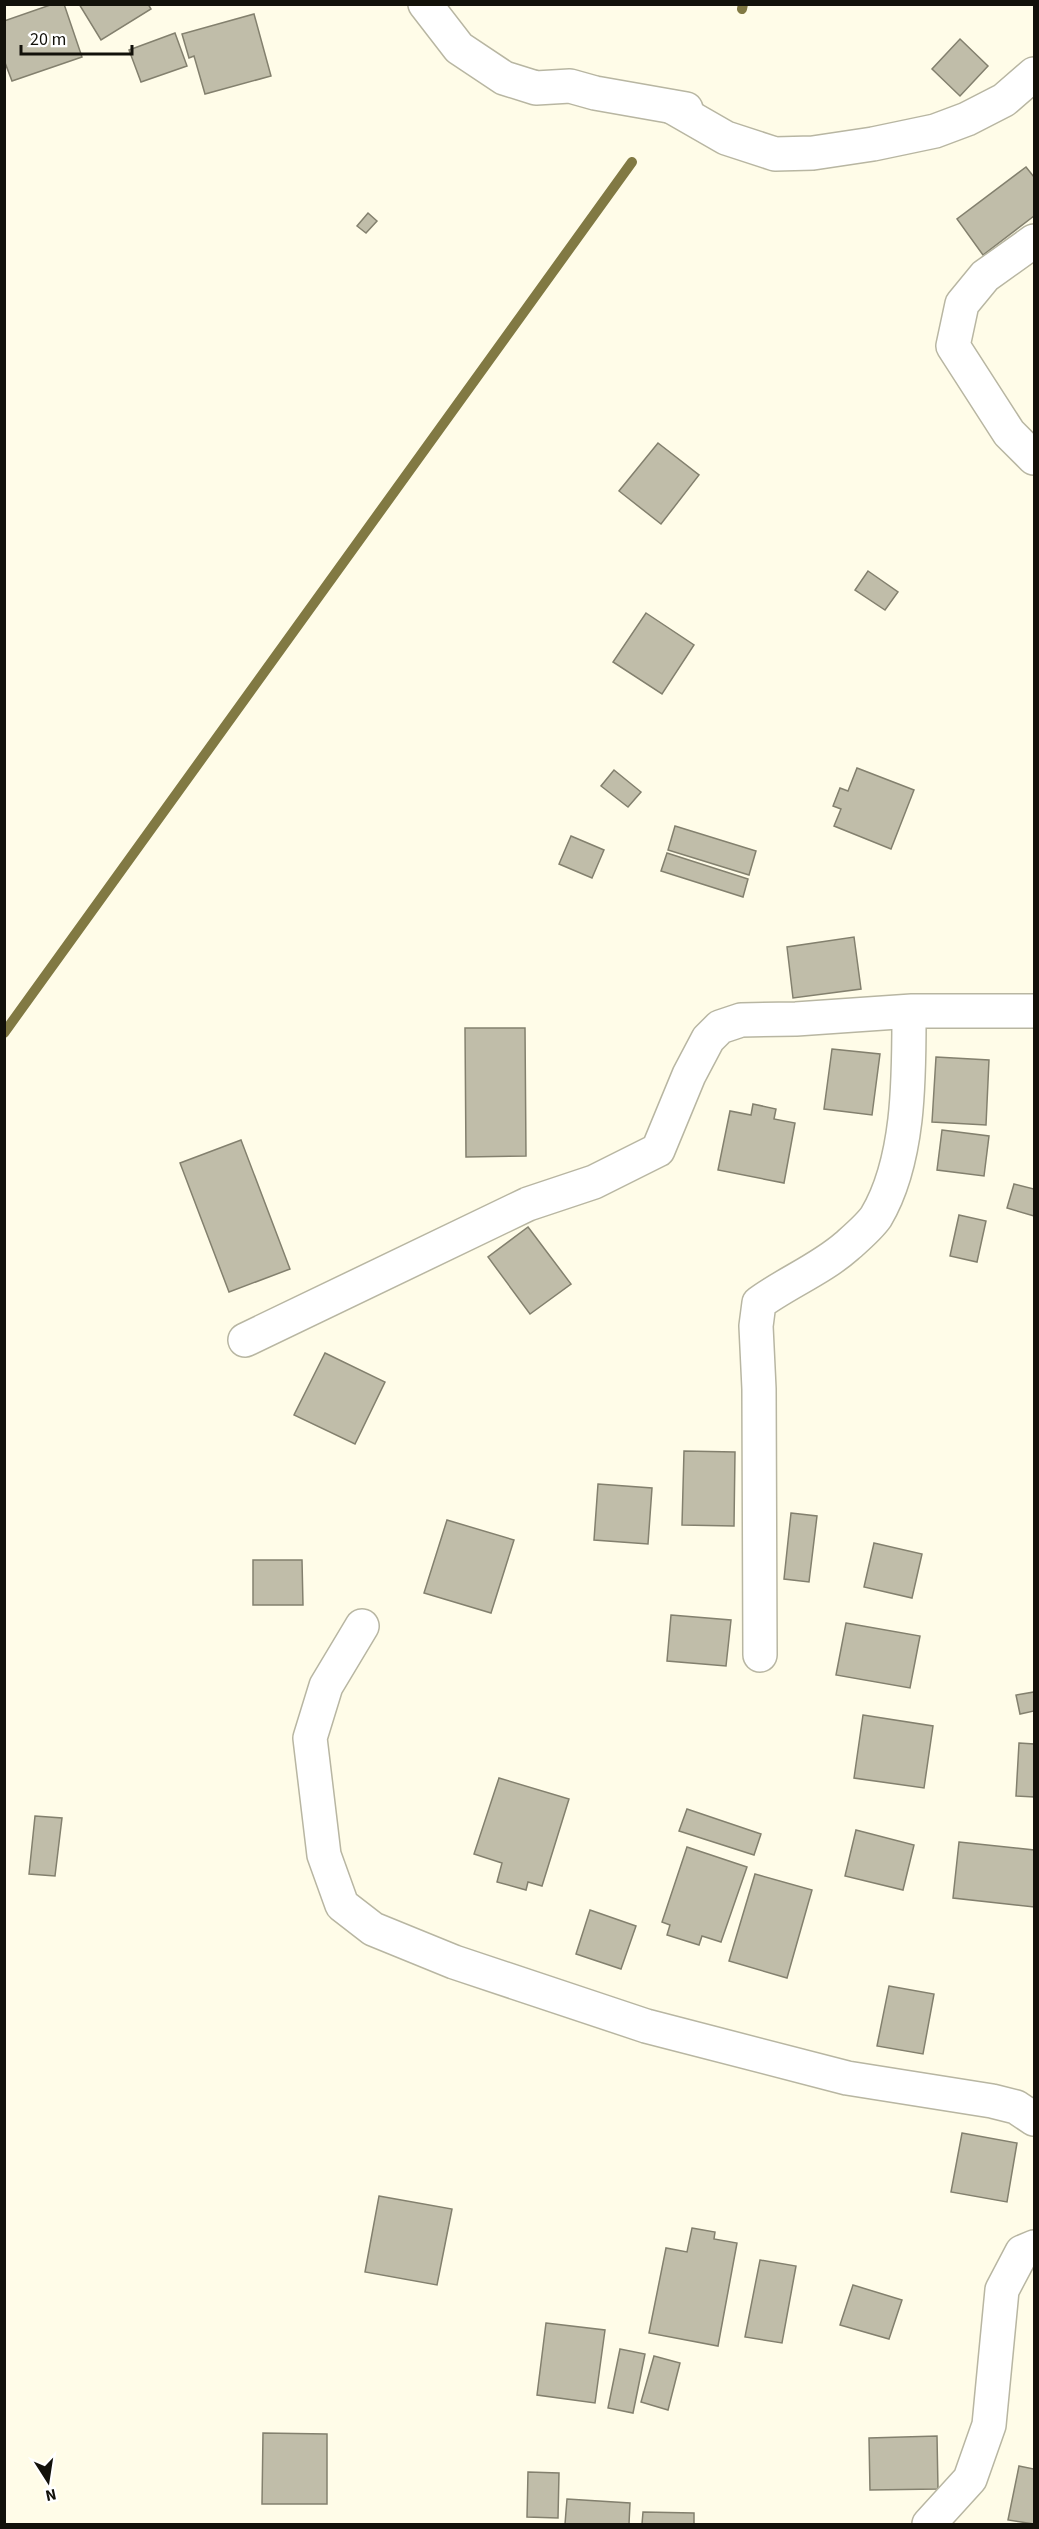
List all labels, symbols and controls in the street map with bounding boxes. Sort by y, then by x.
scale bar [21,18,132,56]
text: 20 m [30,27,66,52]
north arrow [18,2451,78,2511]
text: N [43,2483,58,2507]

